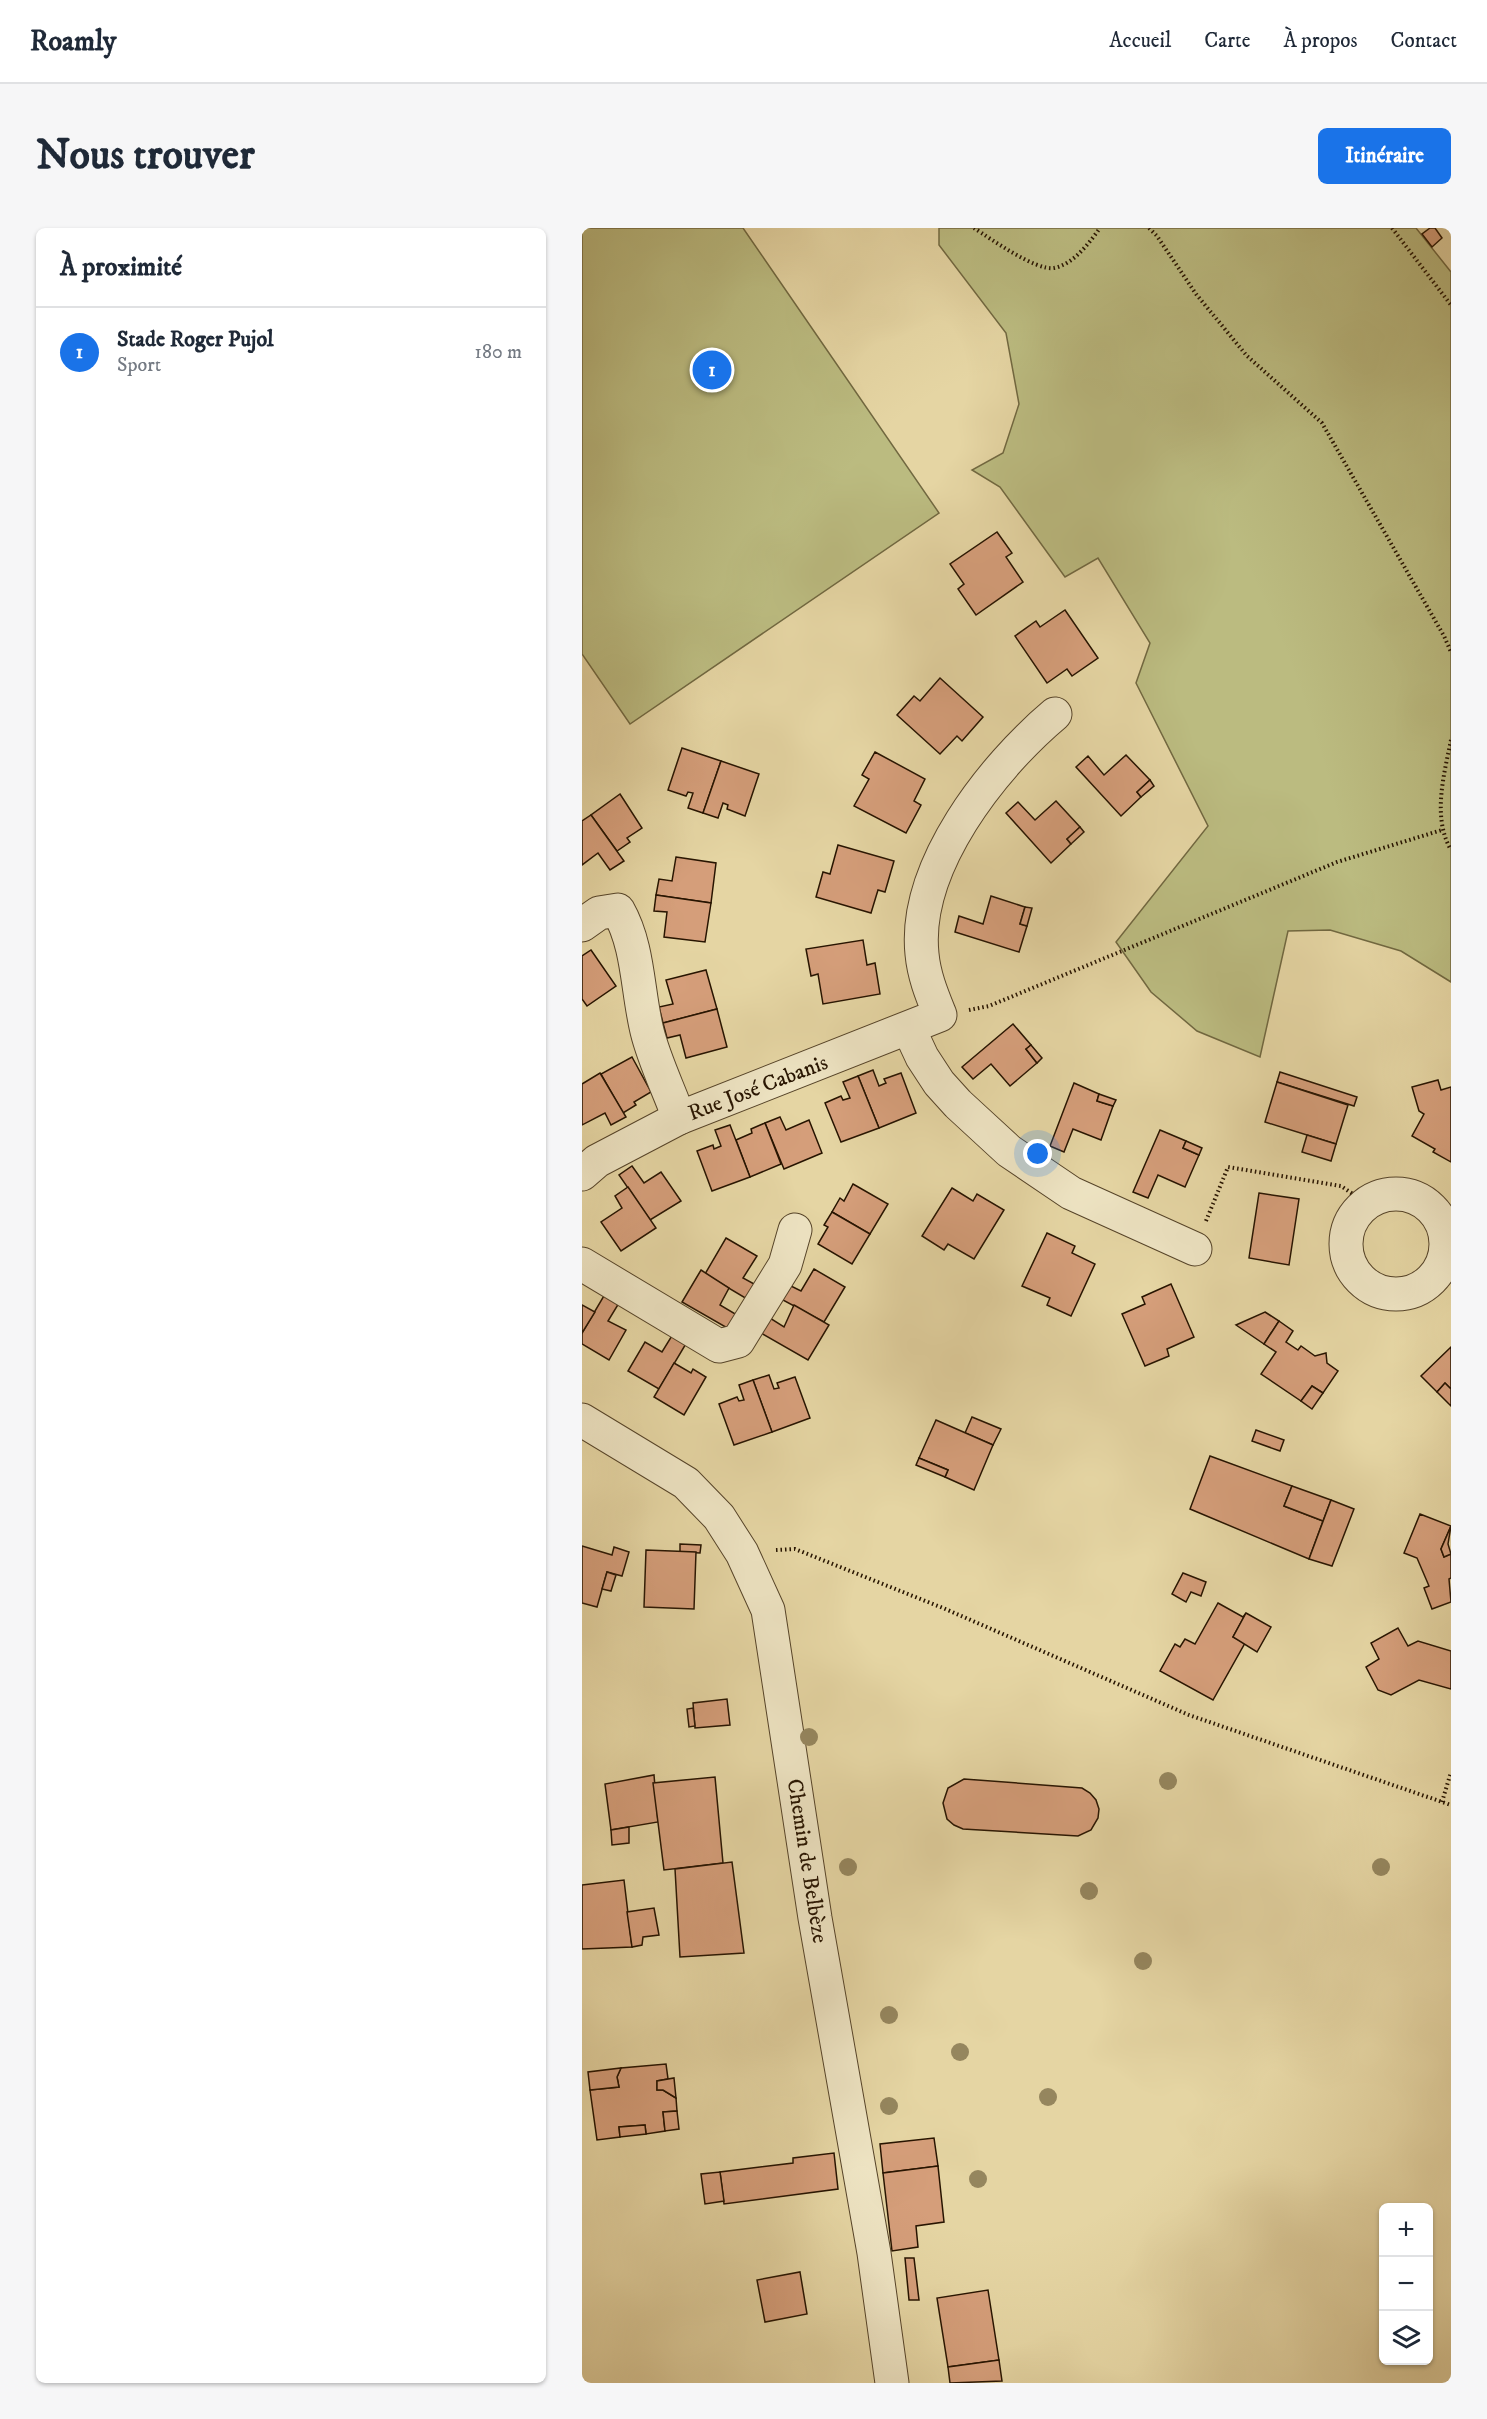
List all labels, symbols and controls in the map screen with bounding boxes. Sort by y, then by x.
text: Roamly [30,24,116,59]
text: Accueil [1109,28,1171,54]
text: Carte [1204,28,1250,54]
text: À propos [1283,28,1358,54]
text: Contact [1391,28,1457,54]
button: Itinéraire [1318,128,1451,184]
text: Nous trouver [36,130,255,182]
text: À proximité [60,251,182,284]
text: Stade Roger Pujol [117,326,274,353]
text: 1 [76,340,83,365]
text: 180 m [475,340,522,365]
pin: 1 [692,348,732,392]
text: Sport [117,353,161,378]
street label: Rue José Cabanis [684,1049,832,1127]
your location [1023,1139,1052,1168]
street label: Chemin de Belbèze [781,1777,833,1945]
map controls [1379,2203,1433,2365]
button: + [1379,2203,1433,2257]
button: − [1379,2257,1433,2311]
button: layers [1379,2311,1433,2365]

